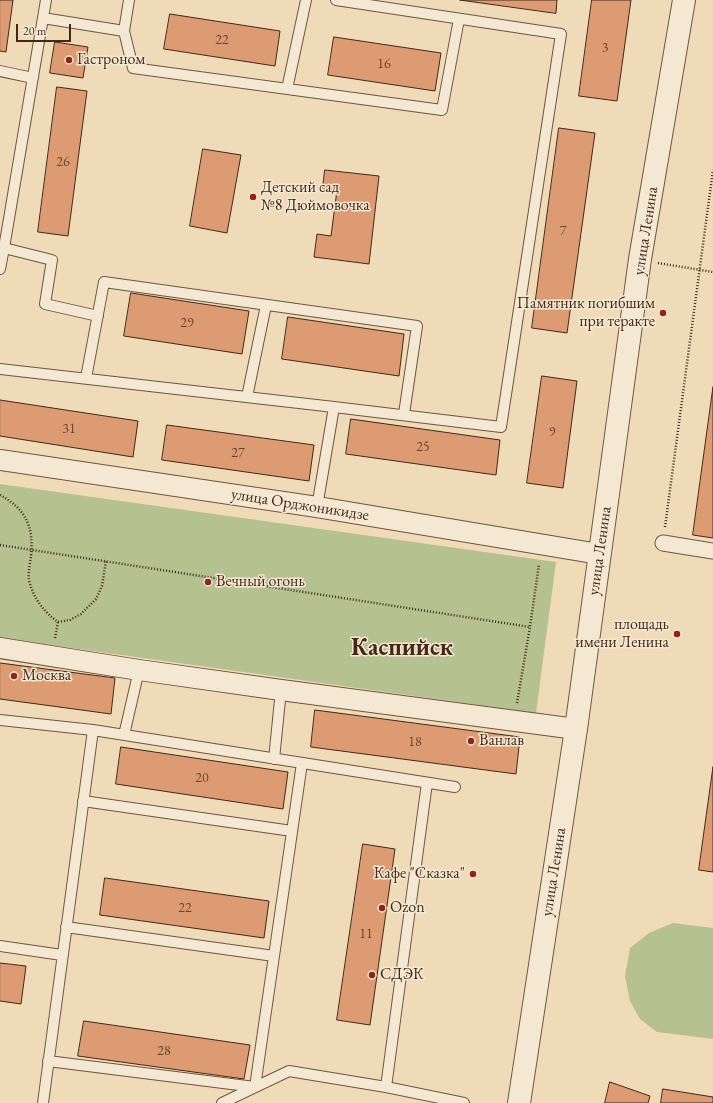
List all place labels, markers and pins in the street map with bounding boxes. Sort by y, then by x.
place label: Гастроном [77,50,145,70]
marker: Гастроном [64,55,74,65]
place label: Детский сад №8 Дюймовочка [261,178,370,216]
marker: Детский сад №8 Дюймовочка [248,192,258,202]
place label: Памятник погибшим при теракте [517,294,655,332]
marker: Памятник погибшим при теракте [658,308,668,318]
place label: Вечный огонь [216,572,305,592]
marker: Вечный огонь [203,577,213,587]
place label: площадь имени Ленина [575,615,669,653]
marker: площадь имени Ленина [672,629,682,639]
place label: Москва [22,666,71,686]
marker: Москва [9,671,19,681]
place label: Ванлав [479,731,524,751]
marker: Ванлав [466,736,476,746]
place label: Кафе "Сказка" [374,864,465,884]
marker: Кафе "Сказка" [468,869,478,879]
place label: Ozon [390,898,425,918]
marker: Ozon [377,903,387,913]
place label: СДЭК [380,965,424,985]
marker: СДЭК [367,970,377,980]

